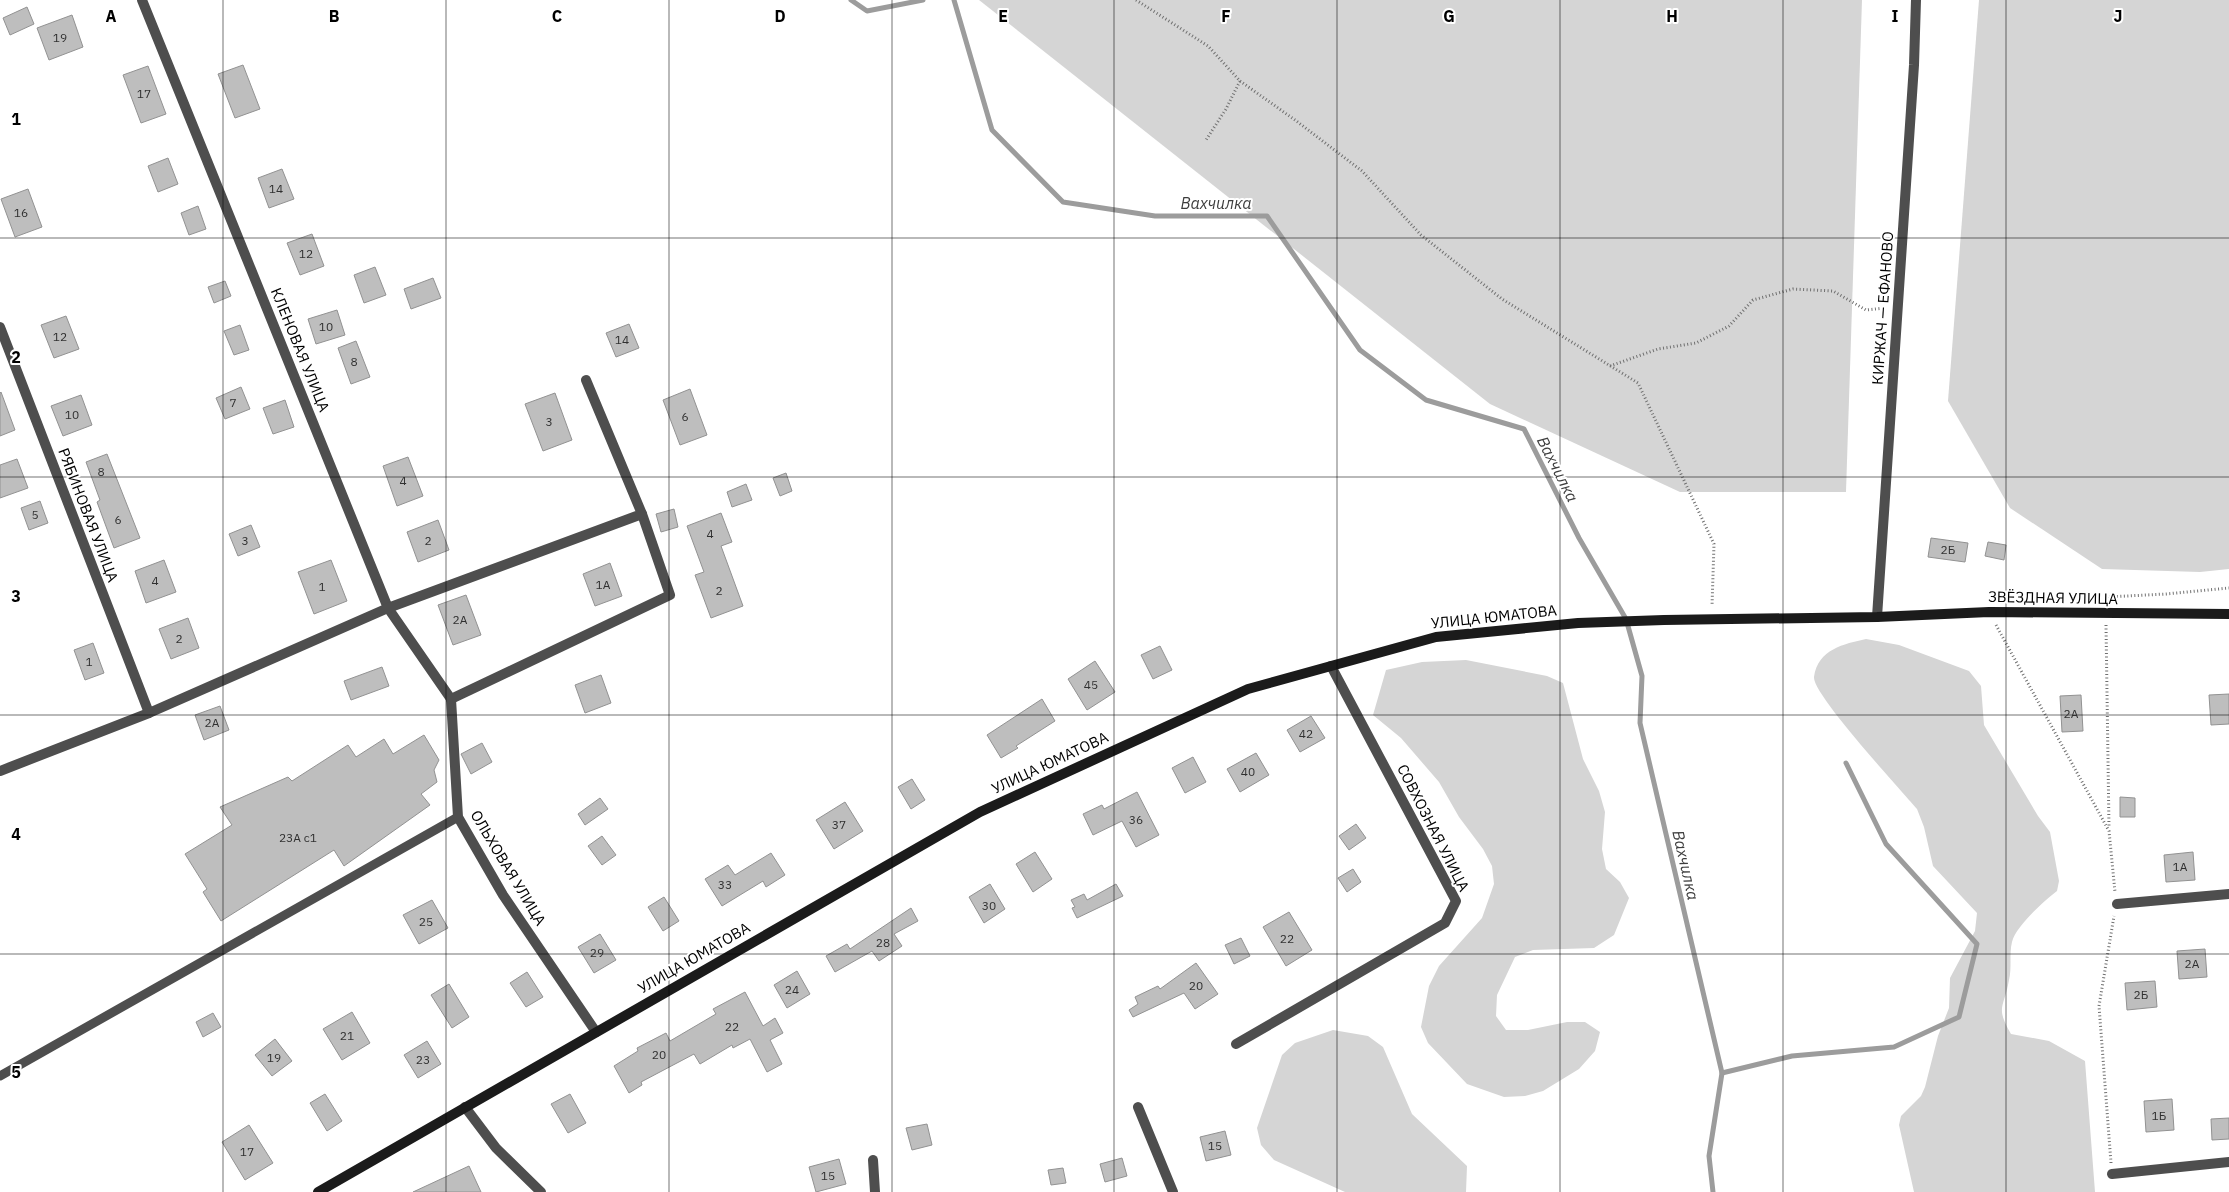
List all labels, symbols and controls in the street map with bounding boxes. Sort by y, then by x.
text: A [106,6,117,26]
text: B [329,6,340,26]
text: C [552,6,562,26]
text: D [774,6,786,26]
text: E [998,6,1008,26]
text: F [1221,6,1231,26]
text: G [1443,6,1455,26]
text: H [1666,6,1678,26]
text: I [1892,6,1899,26]
text: J [2114,6,2122,26]
house number: 19 [53,30,67,45]
house number: 17 [137,86,151,101]
text: 1 [11,109,21,129]
house number: 14 [269,181,283,196]
water label: Вахчилка [1180,193,1252,213]
house number: 16 [14,205,28,220]
street label: КИРЖАЧ — ЕФАНОВО [1868,231,1897,385]
house number: 12 [299,246,313,261]
street label: КЛЕНОВАЯ УЛИЦА [267,285,334,415]
house number: 10 [319,319,333,334]
house number: 12 [53,329,67,344]
house number: 14 [615,332,629,347]
text: 2 [11,347,21,367]
house number: 8 [350,354,358,369]
house number: 7 [229,395,237,410]
house number: 10 [65,407,79,422]
house number: 6 [681,409,689,424]
house number: 3 [545,414,553,429]
water label: Вахчилка [1533,433,1583,505]
street label: РЯБИНОВАЯ УЛИЦА [54,445,123,585]
house number: 8 [97,464,105,479]
house number: 4 [399,473,407,488]
house number: 5 [31,507,39,522]
house number: 6 [114,512,122,527]
house number: 4 [706,526,714,541]
house number: 3 [241,533,249,548]
house number: 2 [424,533,432,548]
house number: 2Б [1941,542,1955,557]
house number: 4 [151,573,159,588]
house number: 1А [596,577,611,592]
house number: 1 [318,579,326,594]
house number: 2 [715,583,723,598]
text: 3 [11,586,21,606]
street label: ЗВЁЗДНАЯ УЛИЦА [1988,587,2119,608]
street label: УЛИЦА ЮМАТОВА [1430,600,1558,633]
house number: 2А [453,612,468,627]
house number: 2 [175,631,183,646]
house number: 1 [85,654,93,669]
house number: 45 [1084,677,1098,692]
house number: 2А [2064,706,2079,721]
house number: 2А [205,715,220,730]
house number: 42 [1299,726,1313,741]
street label: УЛИЦА ЮМАТОВА [988,727,1111,798]
street label: СОВХОЗНАЯ УЛИЦА [1393,761,1474,895]
house number: 40 [1241,764,1255,779]
street label: ОЛЬХОВАЯ УЛИЦА [466,807,551,929]
house number: 36 [1129,812,1143,827]
house number: 37 [832,817,846,832]
text: 4 [11,824,21,844]
water label: Вахчилка [1668,828,1704,902]
house number: 23А с1 [279,830,317,845]
house number: 1А [2173,859,2188,874]
house number: 33 [718,877,732,892]
house number: 30 [982,898,996,913]
house number: 25 [419,914,433,929]
street label: УЛИЦА ЮМАТОВА [634,918,754,997]
house number: 22 [1280,931,1294,946]
house number: 28 [876,935,890,950]
house number: 29 [590,945,604,960]
house number: 2А [2185,956,2200,971]
house number: 20 [1189,978,1203,993]
house number: 24 [785,982,799,997]
house number: 2Б [2134,987,2148,1002]
house number: 22 [725,1019,739,1034]
house number: 21 [340,1028,354,1043]
house number: 20 [652,1047,666,1062]
house number: 19 [267,1050,281,1065]
house number: 23 [416,1052,430,1067]
text: 5 [11,1062,21,1082]
house number: 1Б [2152,1108,2166,1123]
house number: 15 [1208,1138,1222,1153]
house number: 17 [240,1144,254,1159]
house number: 15 [821,1168,835,1183]

